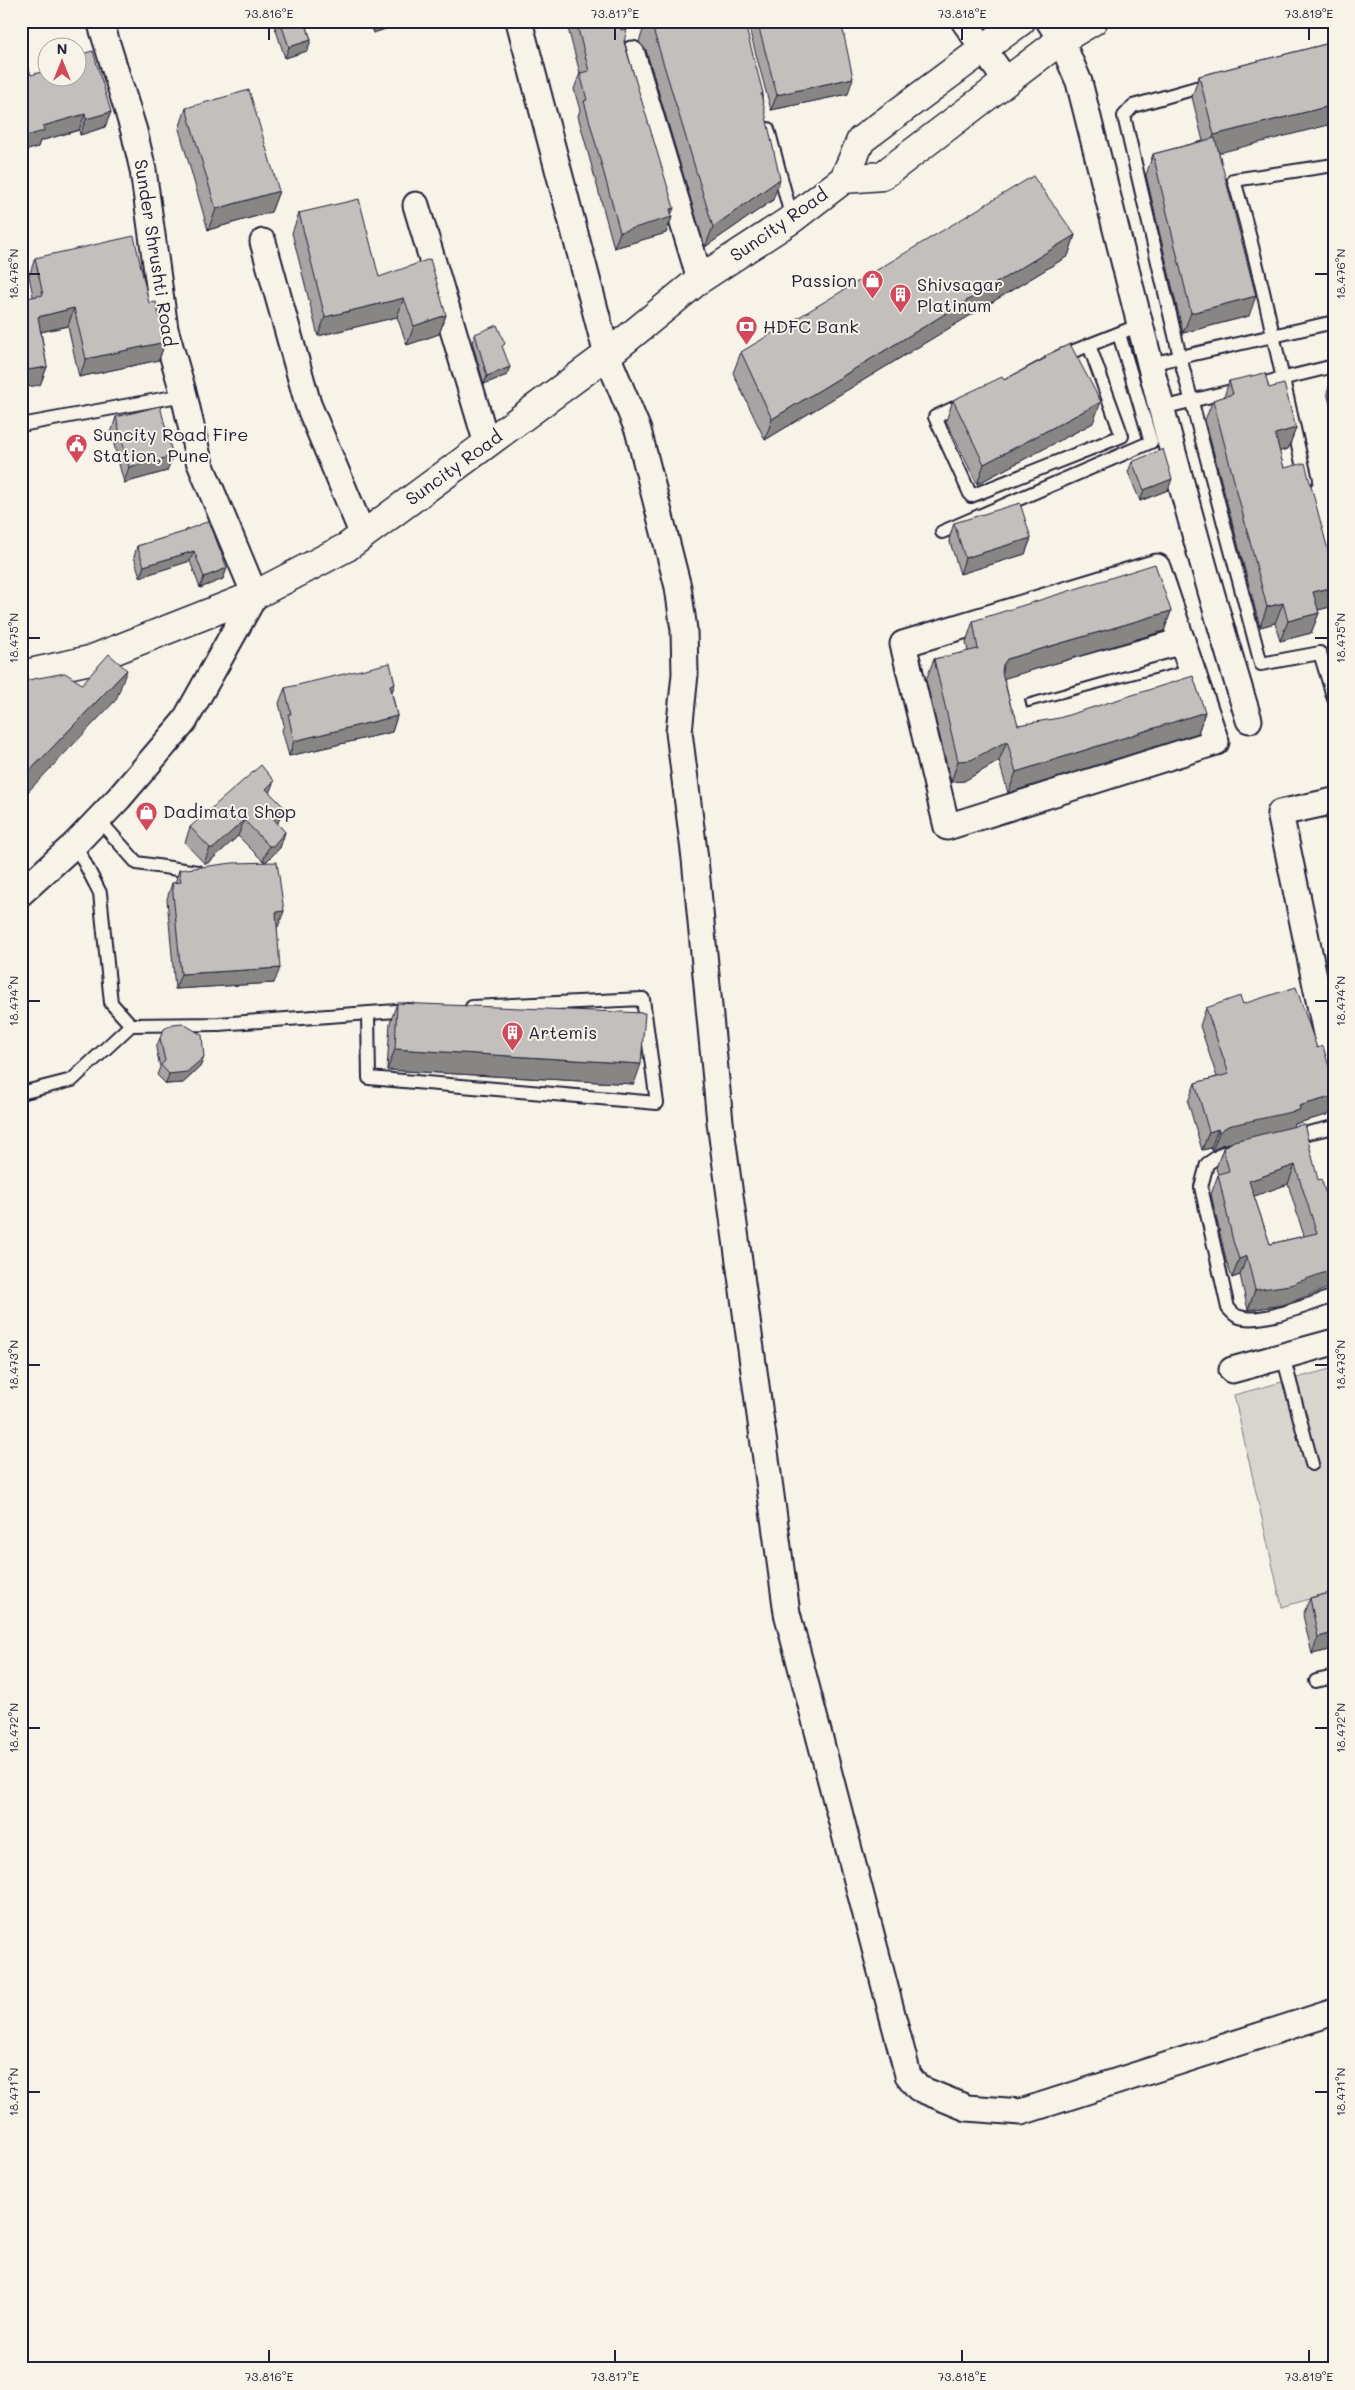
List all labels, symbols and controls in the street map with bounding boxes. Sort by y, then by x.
text: 73.816°E [245,5,293,21]
text: 73.817°E [591,5,639,21]
text: 73.818°E [938,5,986,21]
text: 73.819°E [1285,5,1333,21]
north arrow [38,38,88,88]
text: N [57,39,67,58]
street label: Sunder Shrushti Road [129,157,183,348]
street label: Suncity Road [725,182,832,267]
text: 18.476°N [5,249,21,299]
text: 18.476°N [1332,249,1348,299]
place label: Passion [791,268,857,292]
shop icon: Passion [861,269,885,300]
place label: Shivsagar Platinum [917,272,1003,317]
building icon: Shivsagar Platinum [889,283,913,314]
place label: HDFC Bank [763,314,859,338]
bank icon: HDFC Bank [735,315,759,346]
place label: Suncity Road Fire Station, Pune [93,422,248,467]
street label: Suncity Road [400,424,507,510]
public building icon: Suncity Road Fire Station, Pune [65,433,89,464]
text: 18.475°N [5,613,21,663]
text: 18.475°N [1332,613,1348,663]
place label: Dadimata Shop [163,799,296,823]
shop icon: Dadimata Shop [135,800,159,831]
text: 18.474°N [5,976,21,1026]
text: 18.474°N [1332,976,1348,1026]
place label: Artemis [528,1020,597,1044]
building icon: Artemis [500,1021,524,1052]
text: 18.473°N [5,1340,21,1390]
text: 18.473°N [1332,1340,1348,1390]
text: 18.472°N [5,1703,21,1753]
text: 18.472°N [1332,1703,1348,1753]
text: 18.471°N [5,2068,21,2116]
text: 18.471°N [1332,2068,1348,2116]
text: 73.816°E [245,2368,293,2384]
text: 73.817°E [591,2368,639,2384]
text: 73.818°E [938,2368,986,2384]
text: 73.819°E [1285,2368,1333,2384]

